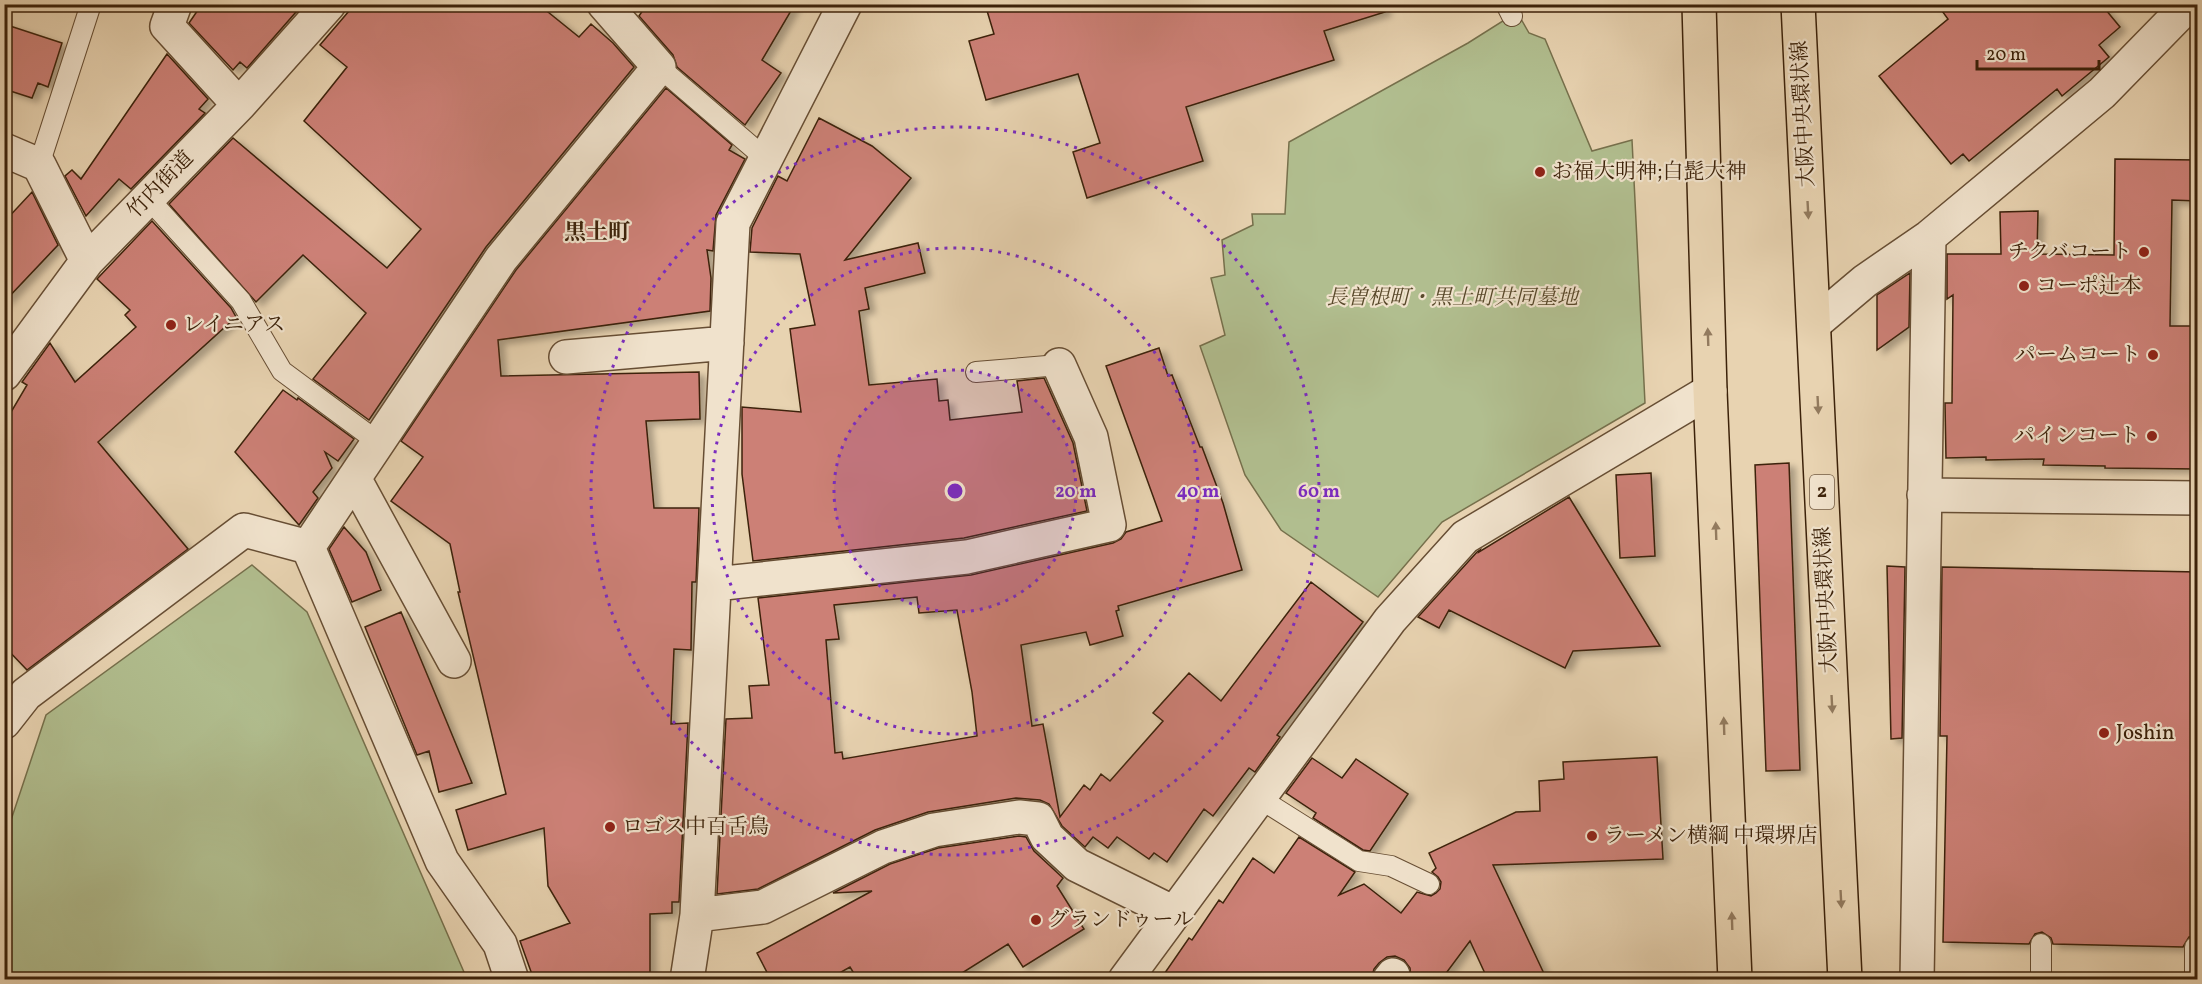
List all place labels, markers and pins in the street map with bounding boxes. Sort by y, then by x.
place label: お福大明神;白髭大神 [1552,158,1746,187]
marker: お福大明神;白髭大神 [1533,165,1547,179]
place label: チクバコート [2008,238,2132,267]
marker: チクバコート [2137,245,2151,259]
place label: コーポ辻本 [2036,272,2141,301]
marker: コーポ辻本 [2017,279,2031,293]
place label: レイニアス [183,311,285,340]
marker: レイニアス [164,318,178,332]
place label: パームコート [2015,341,2141,370]
marker: パームコート [2146,348,2160,362]
place label: パインコート [2014,422,2140,451]
marker: パインコート [2145,429,2159,443]
centre of rings [945,481,965,501]
place label: Joshin [2116,719,2174,748]
marker: Joshin [2097,726,2111,740]
place label: ロゴス中百舌鳥 [622,813,769,842]
marker: ロゴス中百舌鳥 [603,820,617,834]
place label: ラーメン横綱 中環堺店 [1604,822,1817,851]
marker: ラーメン横綱 中環堺店 [1585,829,1599,843]
place label: グランドゥール [1048,906,1194,935]
marker: グランドゥール [1029,913,1043,927]

